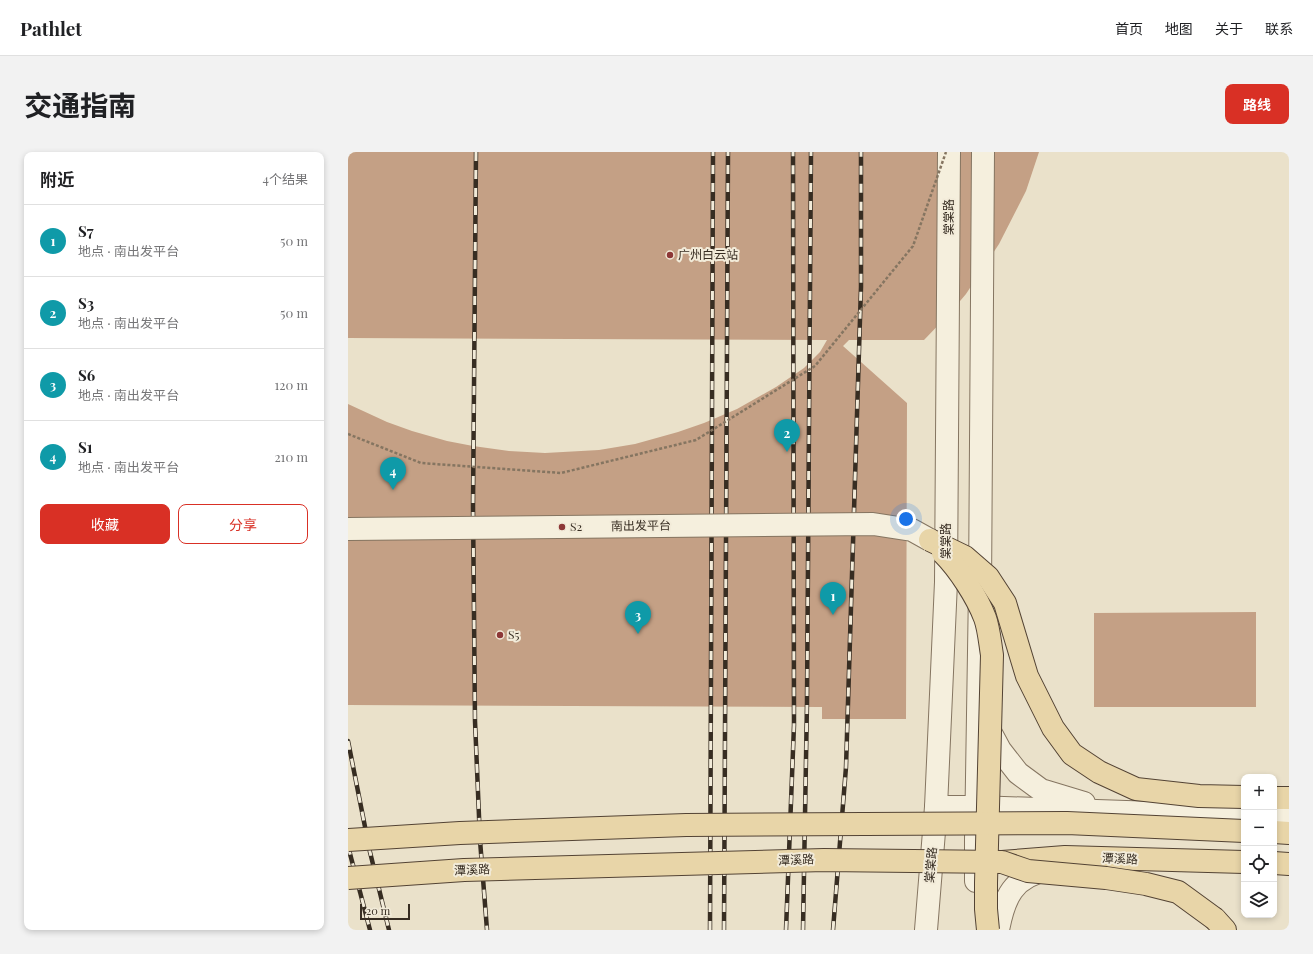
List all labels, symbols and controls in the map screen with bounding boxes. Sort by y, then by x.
text: Pathlet [20,15,82,41]
text: 首页 [1115,19,1143,38]
text: 地图 [1165,19,1193,38]
text: 关于 [1215,19,1243,38]
text: 联系 [1265,19,1293,38]
button: 路线 [1225,84,1289,124]
text: 交通指南 [24,86,136,123]
text: 附近 [40,168,74,190]
text: 4个结果 [263,170,308,187]
street label: 棠棠路 [940,199,956,235]
text: S7 [78,221,94,241]
text: 1 [51,232,55,249]
text: 50 m [280,232,308,249]
text: 地点 · 南出发平台 [78,242,179,259]
place label: 广州白云站 [678,246,738,262]
marker: 广州白云站 [665,250,675,260]
text: S3 [78,293,94,313]
text: 2 [50,304,56,321]
text: 50 m [280,304,308,321]
text: 地点 · 南出发平台 [78,314,179,331]
text: S6 [78,365,95,385]
text: 3 [50,376,56,393]
text: 120 m [274,376,308,393]
text: 地点 · 南出发平台 [78,386,179,403]
pin: 2 [774,419,800,452]
text: S1 [78,437,93,457]
text: 4 [50,448,56,465]
text: 210 m [274,448,308,465]
pin: 4 [380,457,406,490]
text: 地点 · 南出发平台 [78,458,179,475]
button: 收藏 [40,504,170,544]
button: 分享 [178,504,308,544]
your location [896,509,916,529]
street label: 南出发平台 [611,516,671,534]
place label: S2 [570,518,582,534]
marker: S2 [557,522,567,532]
street label: 棠棠路 [937,523,953,559]
pin: 1 [820,582,846,615]
pin: 3 [625,601,651,634]
place label: S5 [508,626,519,642]
marker: S5 [495,630,505,640]
map controls [1241,774,1277,918]
button: + [1241,774,1277,810]
button: − [1241,810,1277,846]
street label: 棠棠路 [920,846,940,884]
button: locate [1241,846,1277,882]
street label: 潭溪路 [1102,849,1138,867]
street label: 潭溪路 [778,850,814,868]
street label: 潭溪路 [454,860,490,878]
button: layers [1241,882,1277,918]
scale bar [360,902,410,921]
text: 20 m [366,903,390,918]

